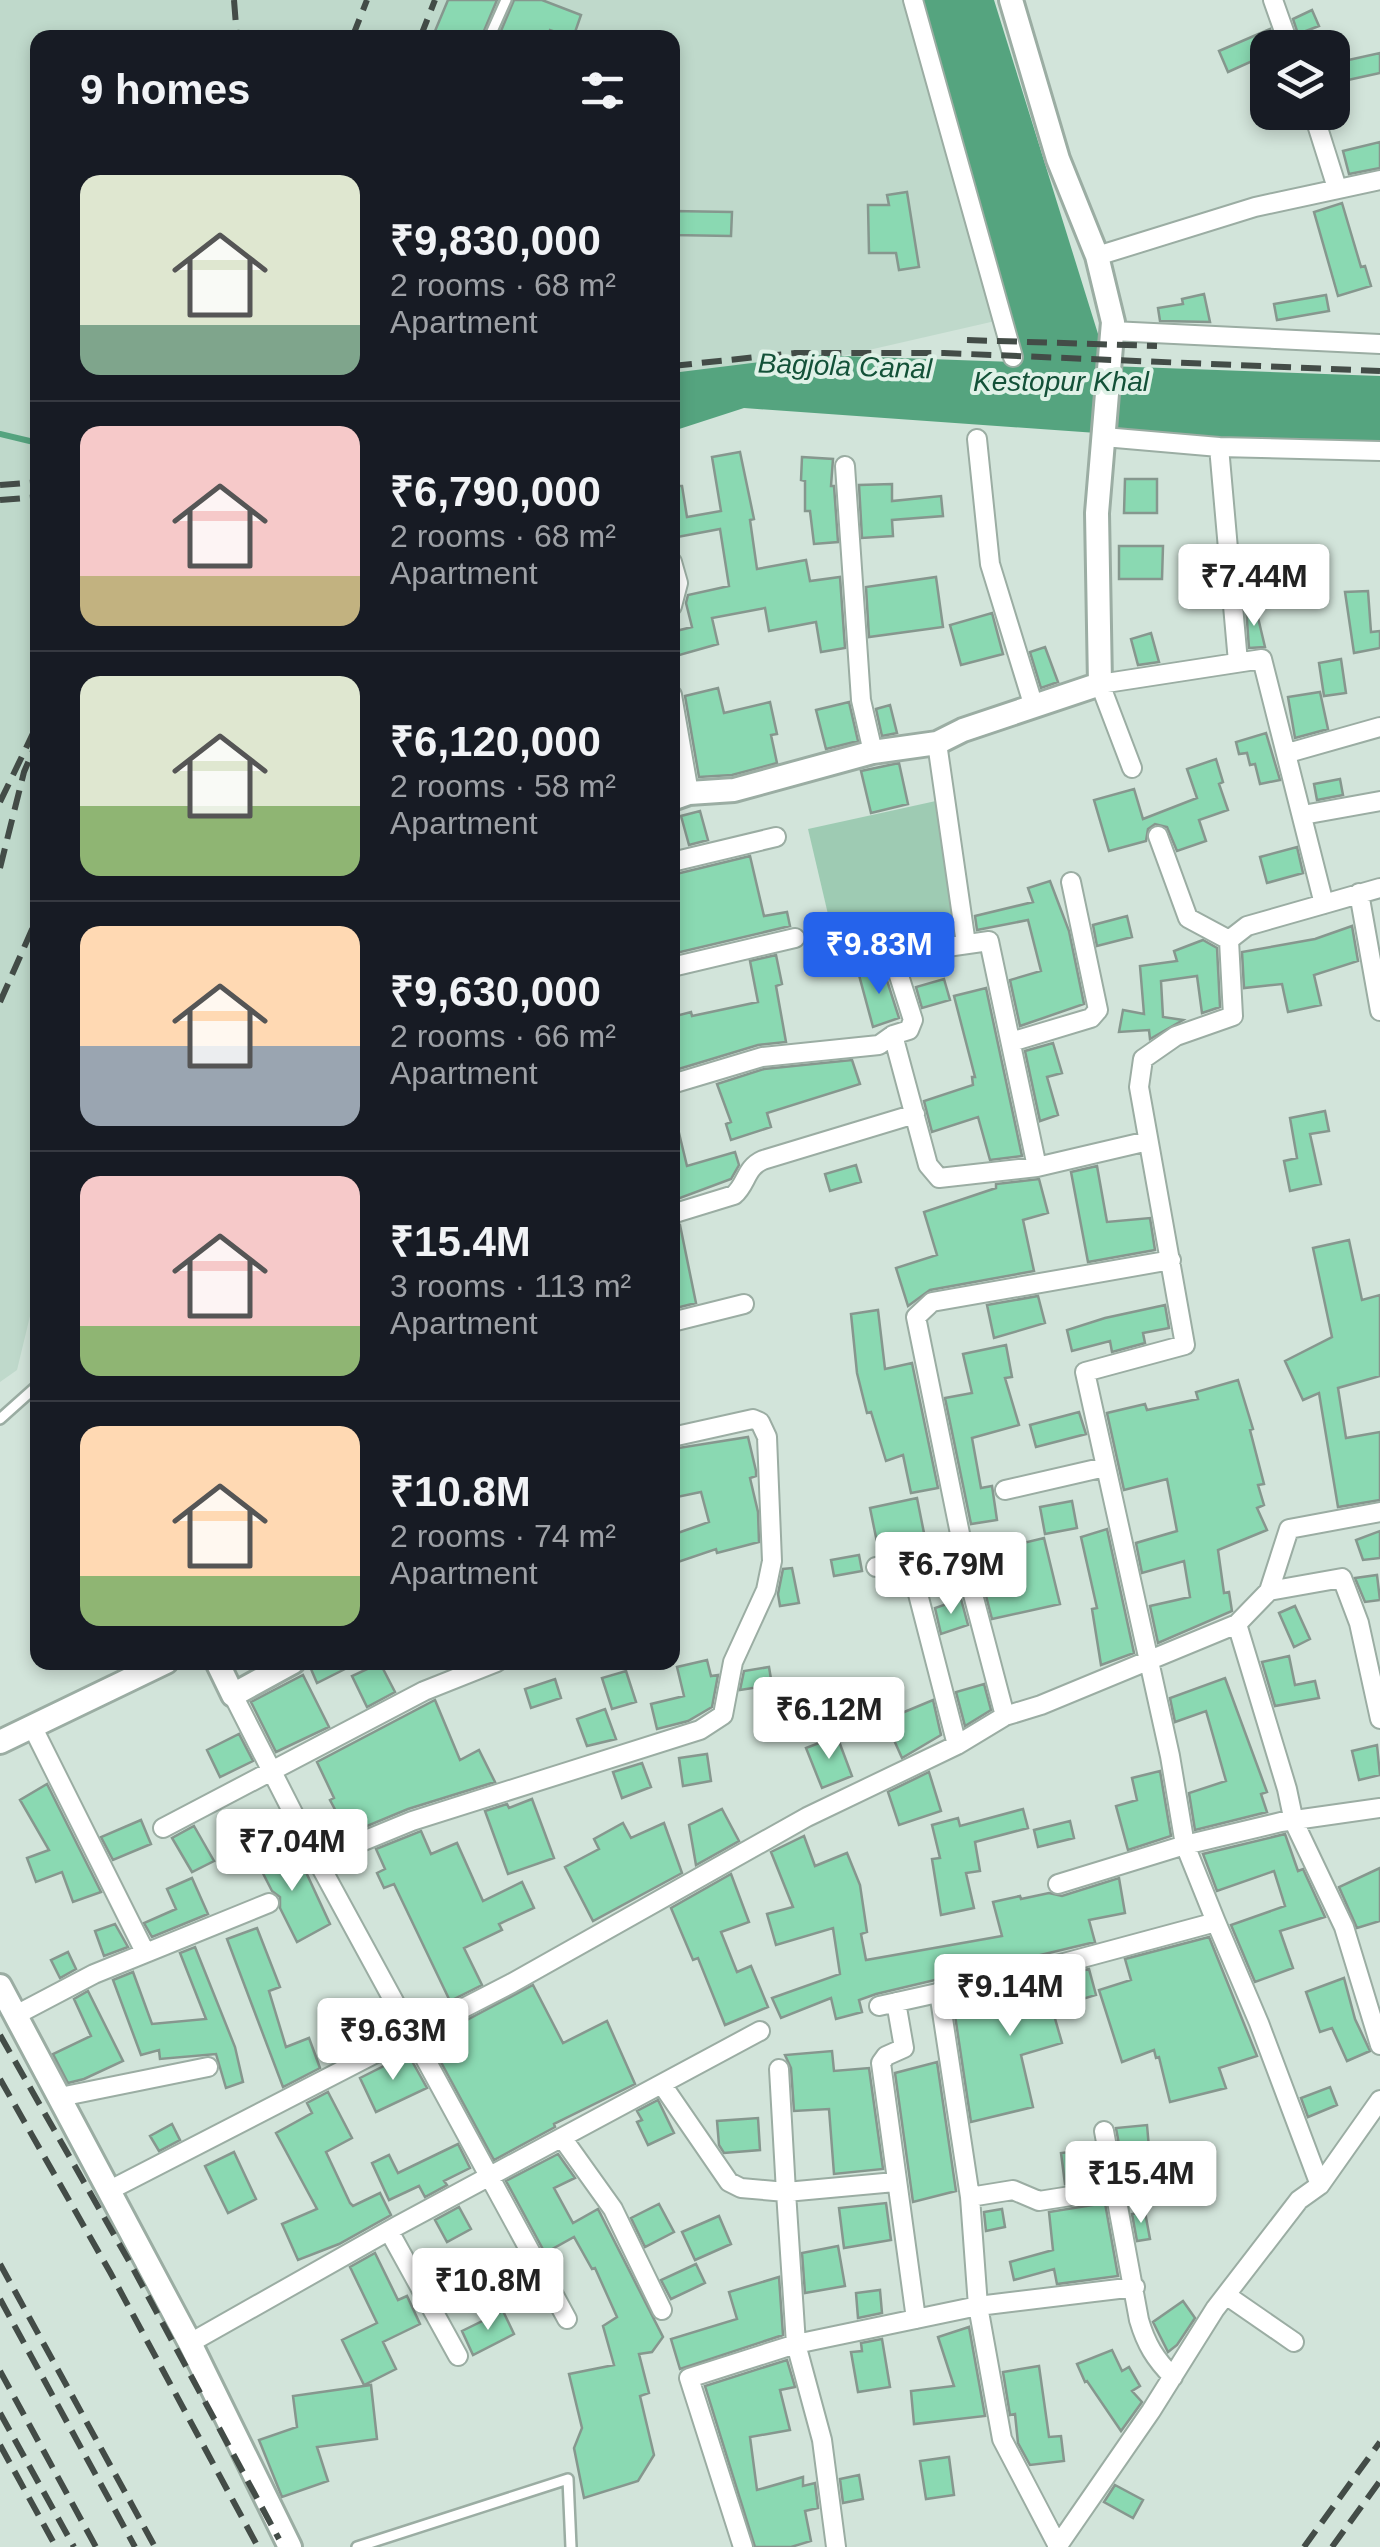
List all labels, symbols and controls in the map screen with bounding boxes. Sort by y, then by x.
map controls [1250,30,1350,130]
button: layers [1250,30,1350,130]
icon: filters [575,63,630,118]
text: 9 homes [80,66,250,113]
icon: home [160,215,280,335]
text: ₹9,830,000 [390,217,601,264]
text: 2 rooms · 68 m² [390,267,616,303]
text: Apartment [390,304,538,340]
water label: Bagjola Canal [757,347,933,385]
water label: Kestopur Khal [973,366,1150,397]
icon: home [160,466,280,586]
text: ₹6,790,000 [390,468,601,515]
text: 2 rooms · 68 m² [390,518,616,554]
pin: ₹7.44M [1173,544,1335,629]
text: Apartment [390,555,538,591]
text: ₹7.44M [1200,558,1308,594]
icon: home [160,716,280,836]
text: ₹6,120,000 [390,718,601,765]
text: 2 rooms · 58 m² [390,768,616,804]
text: Apartment [390,805,538,841]
pin: ₹9.83M [798,912,960,997]
text: ₹9.83M [825,926,933,962]
icon: home [160,966,280,1086]
text: ₹9,630,000 [390,968,601,1015]
text: 2 rooms · 66 m² [390,1018,616,1054]
text: Apartment [390,1055,538,1091]
icon: home [160,1216,280,1336]
text: ₹15.4M [390,1218,531,1265]
text: 3 rooms · 113 m² [390,1268,631,1304]
text: Apartment [390,1305,538,1341]
icon: home [160,1466,280,1586]
text: ₹10.8M [390,1468,531,1515]
text: 2 rooms · 74 m² [390,1518,616,1554]
pin: ₹6.79M [870,1532,1032,1617]
text: ₹6.79M [897,1546,1005,1582]
text: Apartment [390,1555,538,1591]
pin: ₹6.12M [748,1677,910,1762]
text: ₹6.12M [775,1691,883,1727]
pin: ₹7.04M [211,1809,373,1894]
text: ₹7.04M [238,1823,346,1859]
pin: ₹9.14M [929,1954,1091,2039]
text: ₹9.14M [956,1968,1064,2004]
pin: ₹9.63M [312,1998,474,2083]
text: ₹9.63M [339,2012,447,2048]
pin: ₹15.4M [1060,2141,1222,2226]
text: ₹15.4M [1087,2155,1195,2191]
pin: ₹10.8M [407,2248,569,2333]
text: ₹10.8M [434,2262,542,2298]

